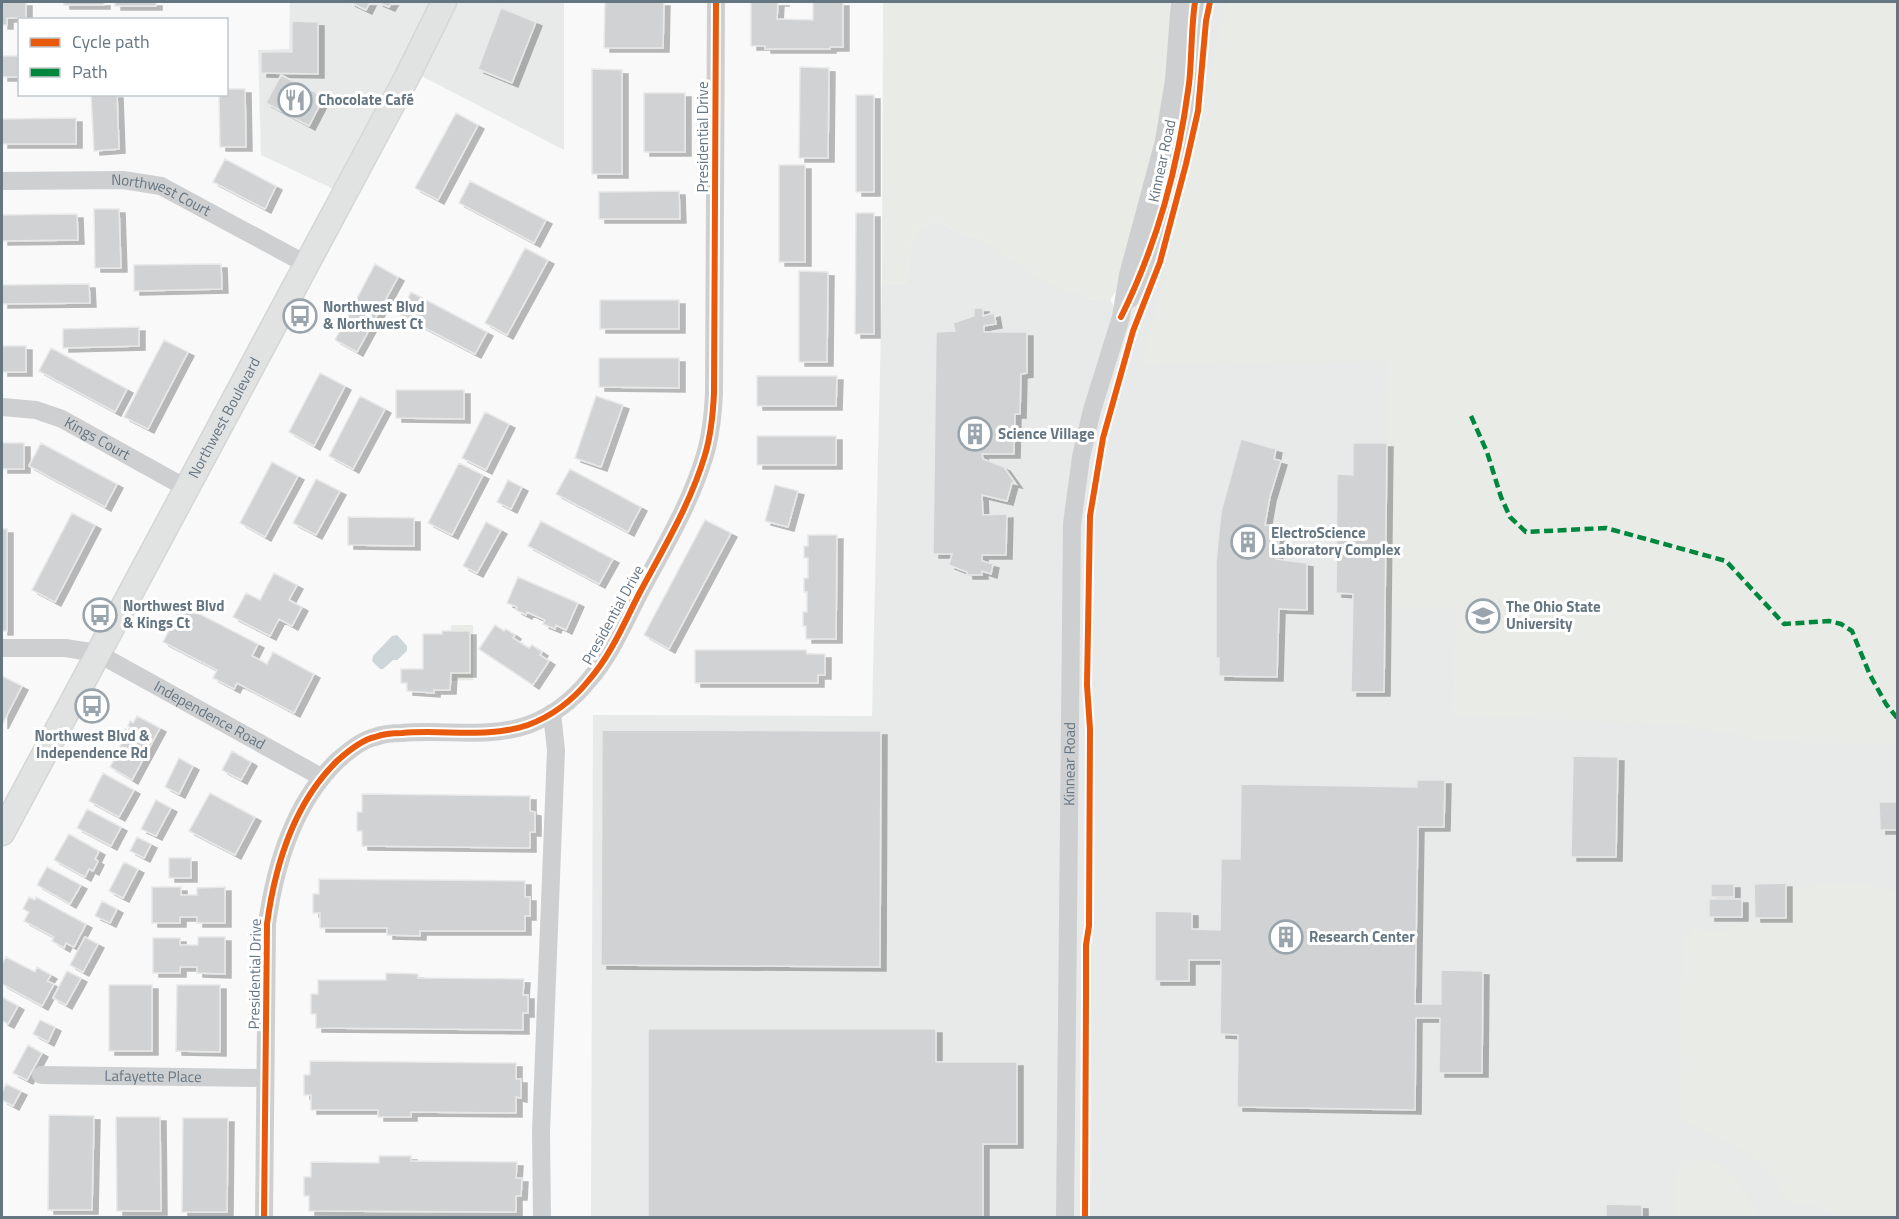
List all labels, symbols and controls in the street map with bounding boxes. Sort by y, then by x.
legend [18,18,228,96]
text: Cycle path [72,28,150,55]
text: Path [72,58,108,85]
restaurant icon: Chocolate Café [277,82,313,118]
street label: Presidential Drive [691,82,714,192]
place label: Chocolate Café [318,88,414,111]
street label: Kinnear Road [1142,117,1181,204]
street label: Northwest Court [111,168,216,222]
place label: Northwest Blvd & Northwest Ct [323,295,424,335]
bus stop icon: Northwest Blvd & Northwest Ct [282,298,318,334]
street label: Northwest Boulevard [182,353,266,482]
street label: Kings Court [60,411,135,466]
building icon: Science Village [957,416,993,452]
place label: Science Village [998,422,1095,445]
place label: ElectroScience Laboratory Complex [1271,521,1401,561]
building icon: ElectroScience Laboratory Complex [1230,524,1266,560]
street label: Presidential Drive [576,561,650,669]
place label: Northwest Blvd & Kings Ct [123,594,224,634]
place label: The Ohio State University [1506,595,1601,635]
bus stop icon: Northwest Blvd & Kings Ct [82,597,118,633]
school or university icon: The Ohio State University [1465,598,1501,634]
street label: Independence Road [150,675,270,755]
bus stop icon: Northwest Blvd & Independence Rd [74,688,110,724]
street label: Kinnear Road [1057,722,1081,806]
place label: Northwest Blvd & Independence Rd [34,724,150,764]
street label: Presidential Drive [242,918,267,1030]
building icon: Research Center [1268,919,1304,955]
place label: Research Center [1309,925,1415,948]
street label: Lafayette Place [104,1064,202,1088]

